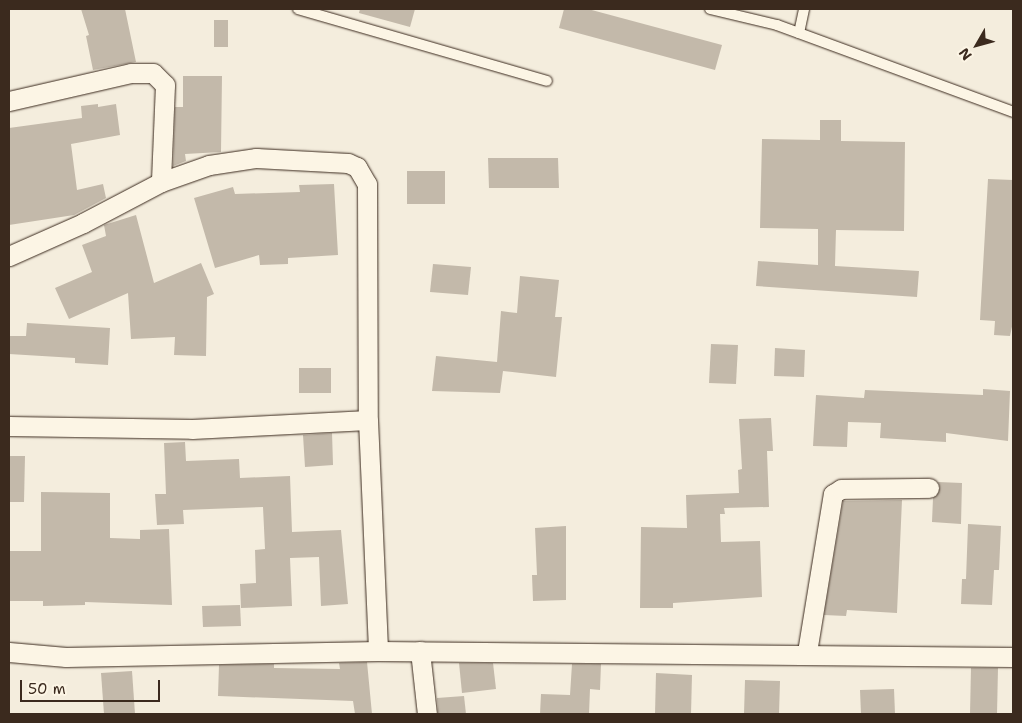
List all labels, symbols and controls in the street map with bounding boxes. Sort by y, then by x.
north arrow [952,20,1002,70]
text: N [955,44,976,64]
scale bar [22,670,162,702]
text: 50 m [28,679,66,699]

